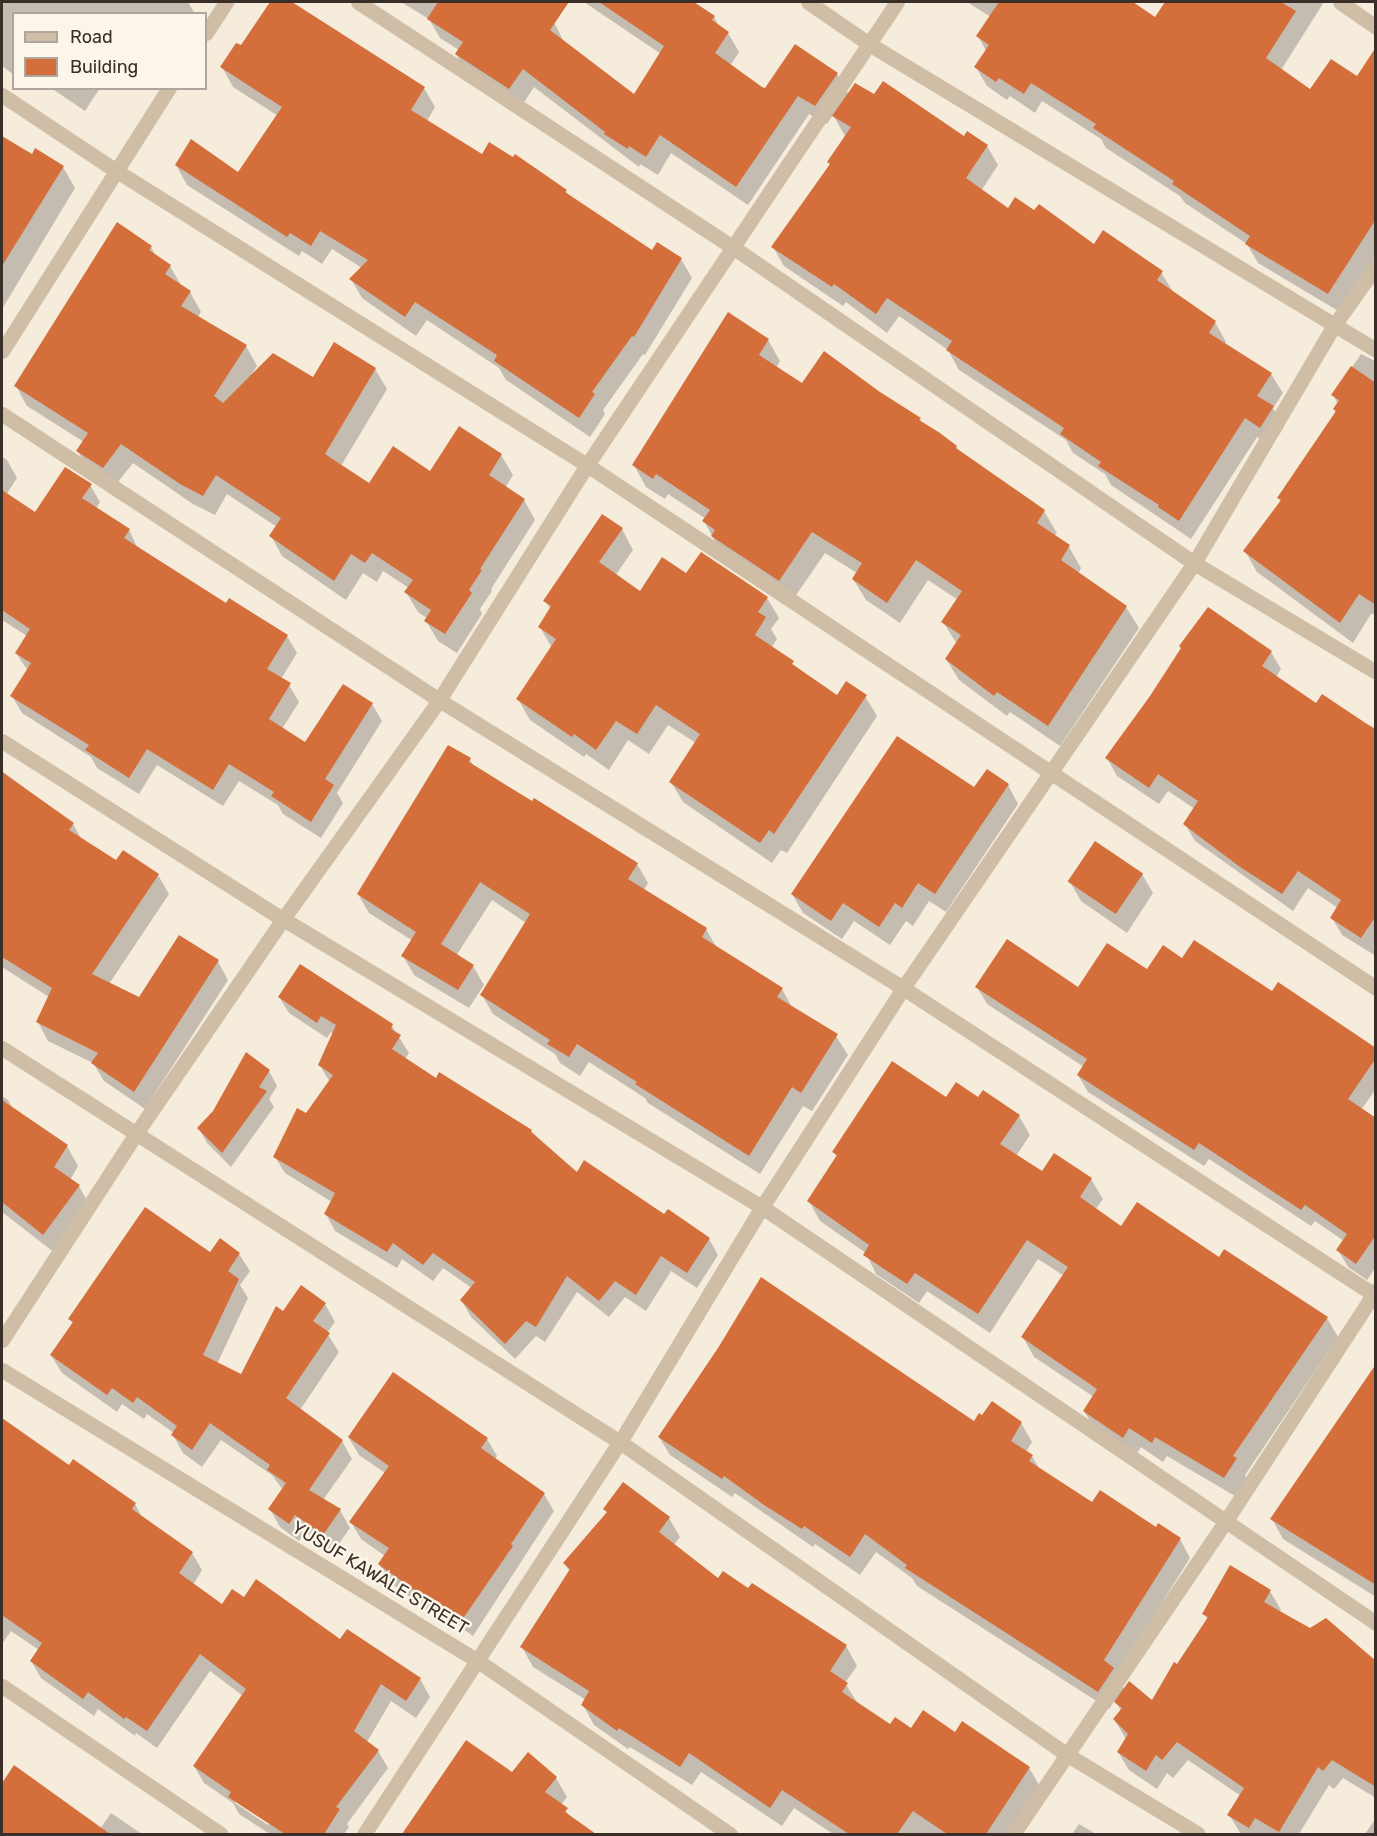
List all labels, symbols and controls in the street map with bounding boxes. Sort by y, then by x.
legend [12,12,207,90]
text: Road [70,26,113,48]
text: Building [70,56,138,78]
street label: YUSUF KAWALE STREET [288,1517,472,1639]

